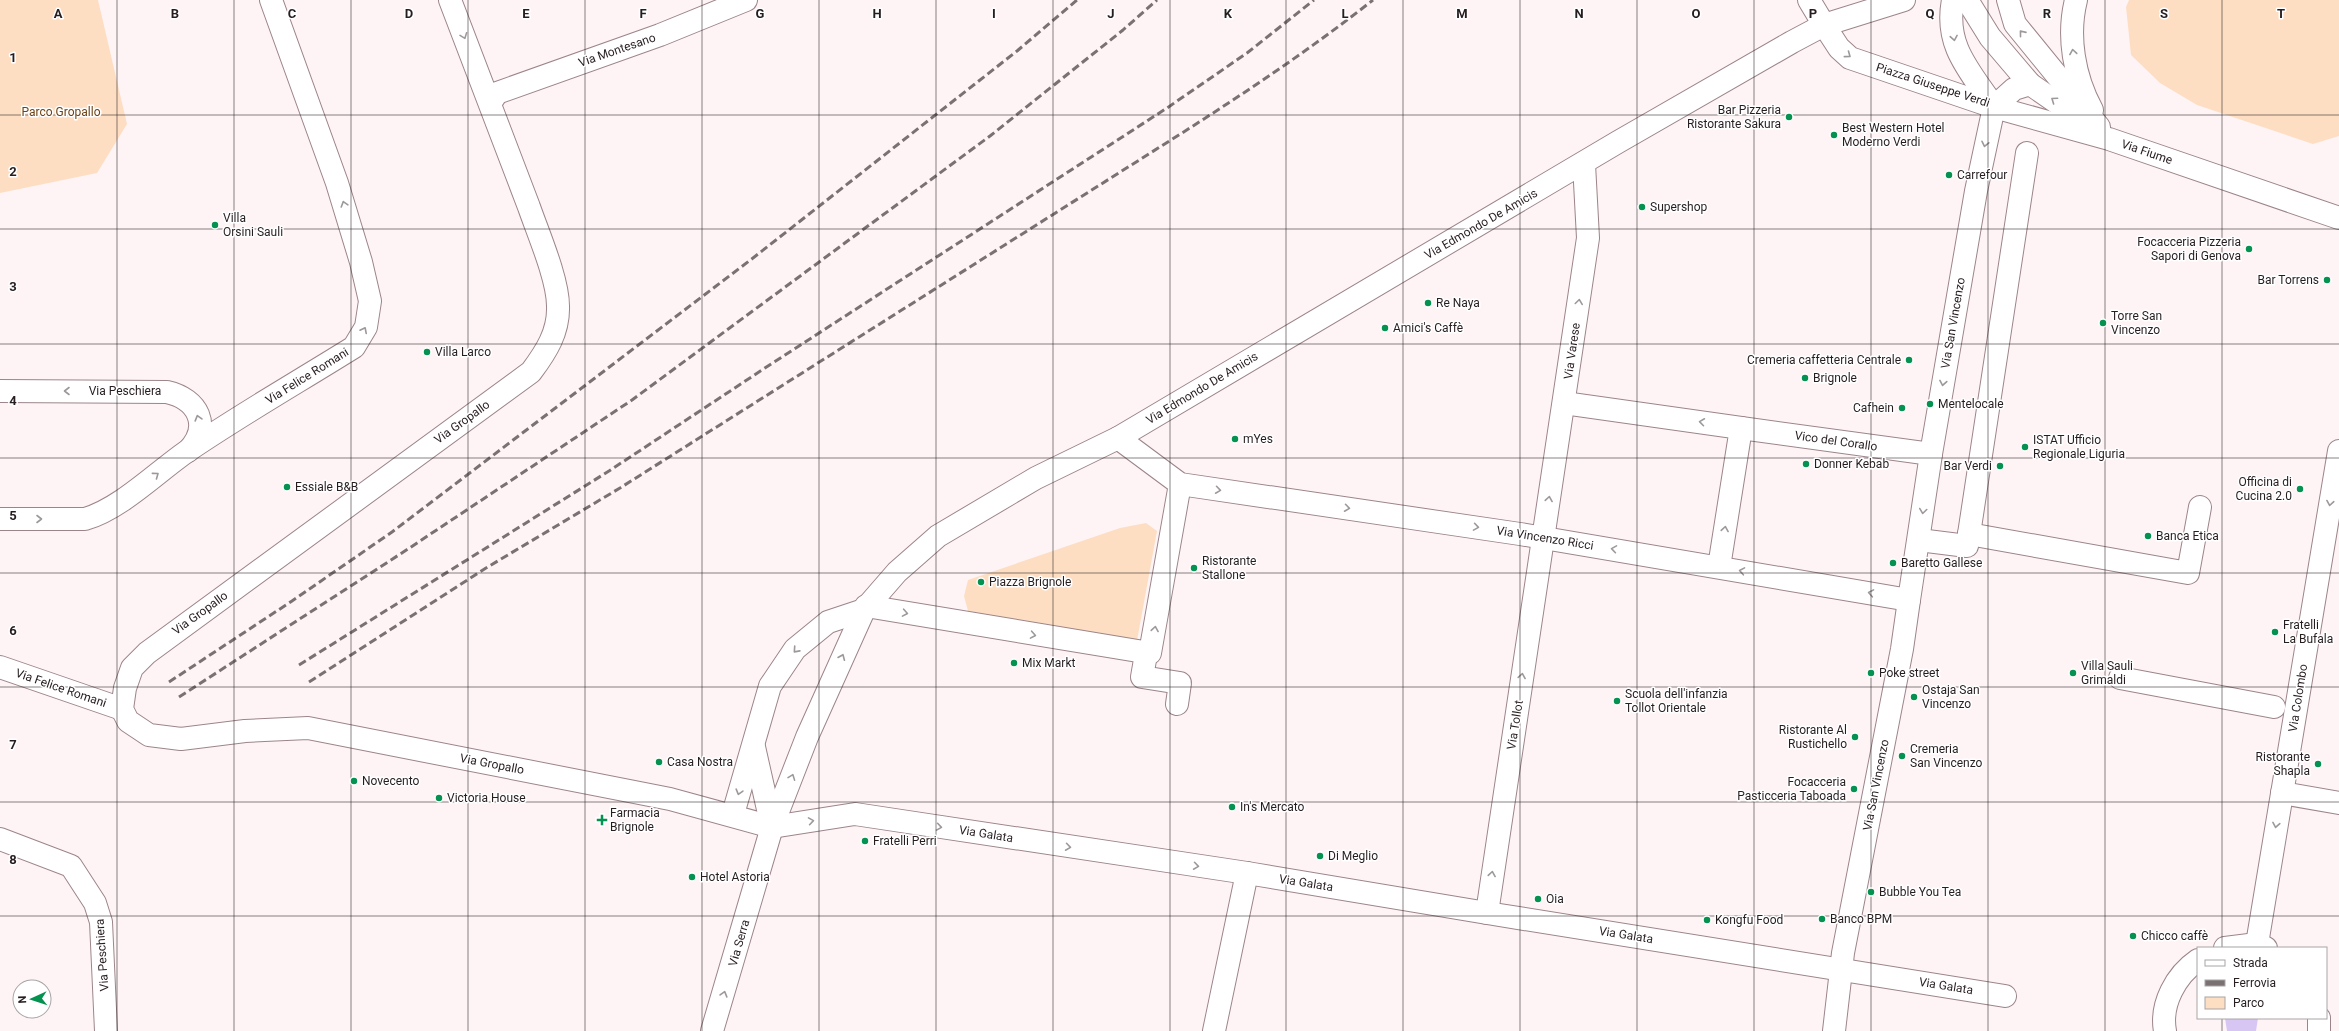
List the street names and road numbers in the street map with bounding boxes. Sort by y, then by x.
street label: Via Montesano [577,30,657,70]
street label: Piazza Giuseppe Verdi [1874,60,1992,110]
street label: Via Fiume [2120,137,2174,167]
street label: Via Edmondo De Amicis [1422,186,1540,262]
street label: Via San Vincenzo [1938,276,1968,370]
street label: Via Varese [1561,322,1583,380]
street label: Via Felice Romani [263,345,351,407]
street label: Via Edmondo De Amicis [1144,349,1260,427]
street label: Via Peschiera [89,384,161,398]
street label: Via Gropallo [432,397,493,447]
street label: Vico del Corallo [1794,428,1878,454]
street label: Via Vincenzo Ricci [1496,523,1595,553]
street label: Via Gropallo [170,588,231,638]
street label: Via Colombo [2286,663,2310,733]
street label: Via Felice Romani [14,666,108,710]
street label: Via Tollot [1504,699,1526,751]
street label: Via San Vincenzo [1860,738,1892,832]
street label: Via Gropallo [459,751,525,777]
street label: Via Galata [958,823,1014,845]
street label: Via Galata [1278,872,1334,894]
street label: Via Peschiera [92,918,112,992]
street label: Via Serra [726,918,752,968]
street label: Via Galata [1598,924,1654,946]
street label: Via Galata [1918,975,1974,997]

